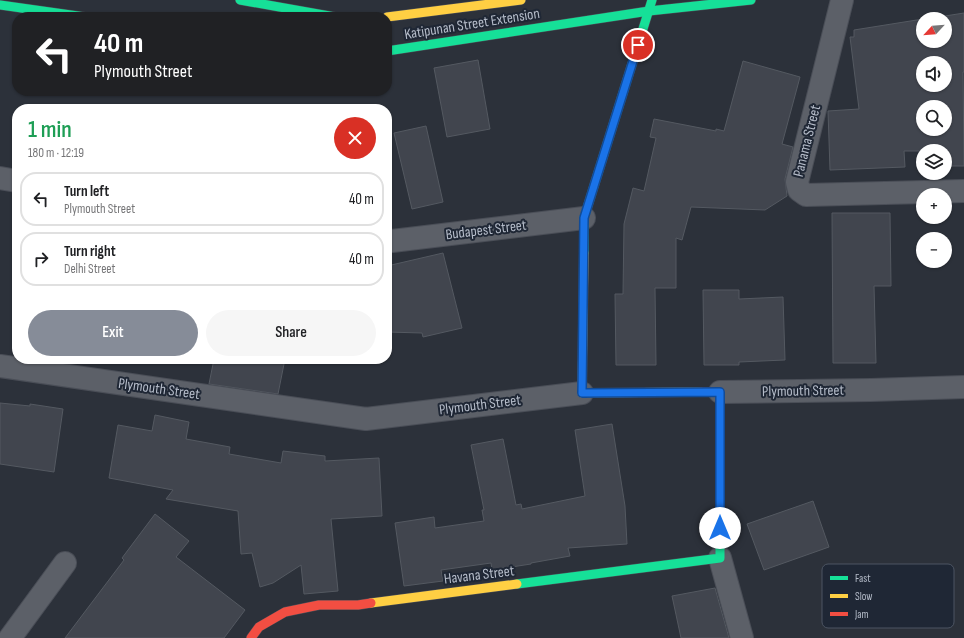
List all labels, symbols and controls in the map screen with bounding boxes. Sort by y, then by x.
street label: Katipunan Street Extension [403,4,541,44]
north arrow [916,12,952,48]
map controls [916,12,952,268]
text: 40 m [94,27,143,60]
icon: left [28,28,80,80]
pin [621,28,655,62]
icon: arrive [627,34,649,56]
button: sound [916,56,952,92]
text: Plymouth Street [94,61,192,82]
button: search [916,100,952,136]
street label: Panama Street [789,103,825,179]
text: 1 min [28,115,72,144]
button: close [334,117,376,159]
button: layers [916,144,952,180]
text: 180 m · 12:19 [28,145,84,161]
text: Turn left [64,182,109,201]
icon: left [30,188,52,210]
button: + [916,188,952,224]
text: 40 m [349,190,374,209]
text: Plymouth Street [64,201,135,217]
street label: Budapest Street [445,216,528,244]
button: − [916,232,952,268]
text: Turn right [64,242,116,261]
icon: right [30,248,52,270]
text: 40 m [349,250,374,269]
text: Delhi Street [64,261,116,277]
button: Exit [28,310,198,356]
button: Share [206,310,376,356]
street label: Plymouth Street [117,374,201,404]
street label: Plymouth Street [762,381,845,401]
street label: Plymouth Street [438,391,522,419]
position arrow [699,507,741,549]
street label: Havana Street [443,561,516,589]
legend [822,564,954,628]
text: Fast [855,572,871,585]
text: Slow [855,590,872,603]
text: Jam [854,608,869,621]

